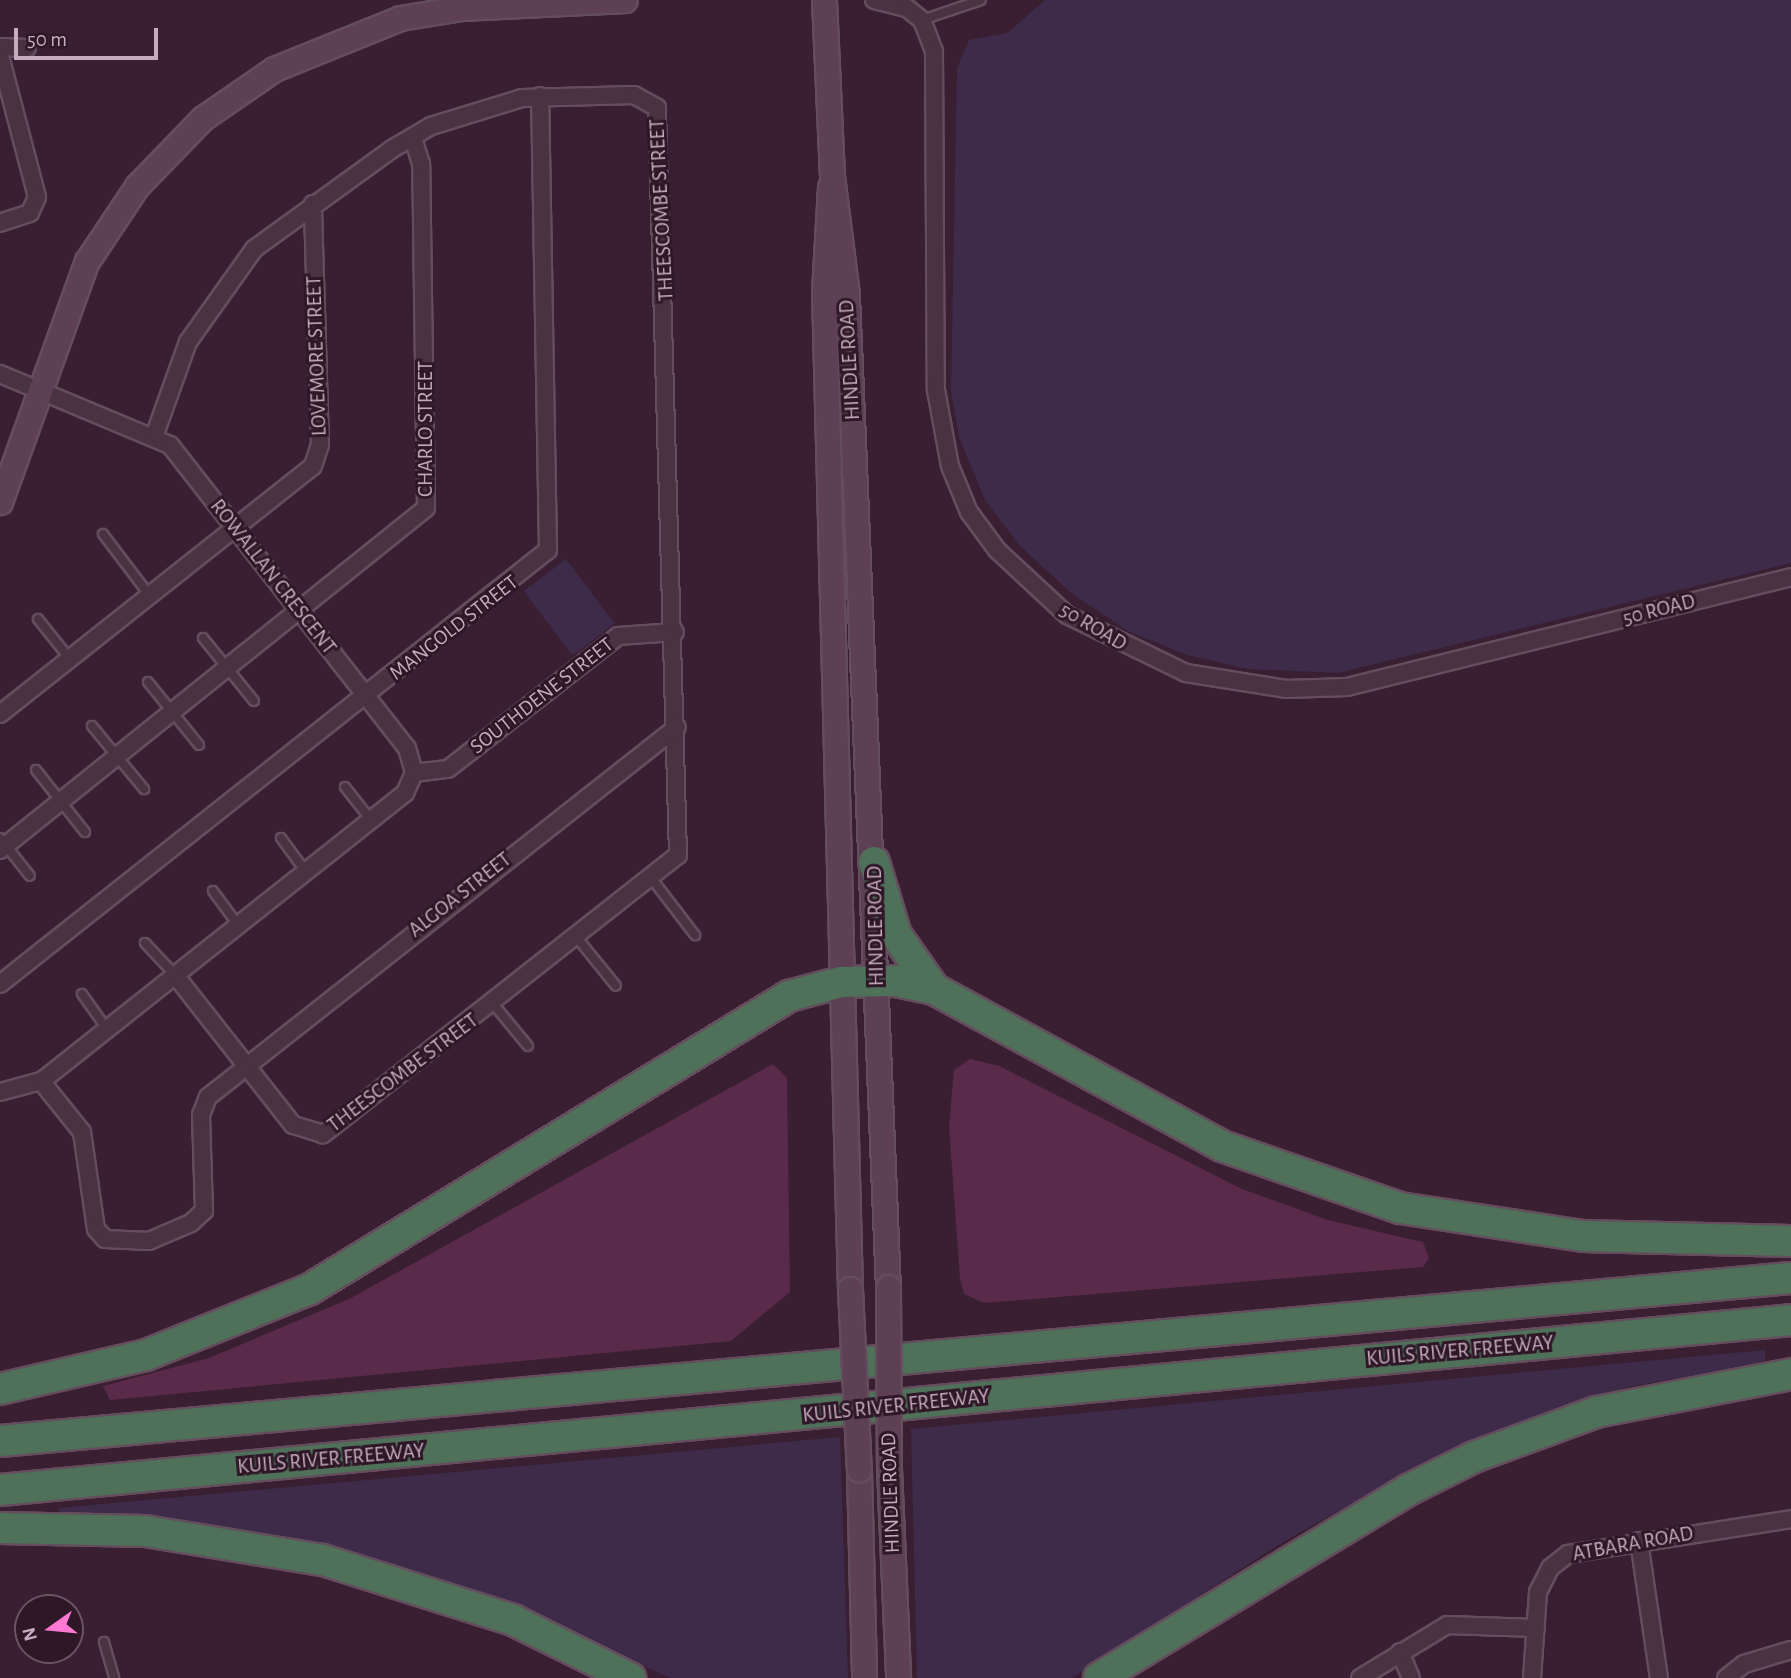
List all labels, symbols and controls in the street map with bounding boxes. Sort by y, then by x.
scale bar [18,14,161,58]
text: 50 m [27,29,67,50]
street label: THEESCOMBE STREET [645,118,679,302]
street label: LOVEMORE STREET [302,276,332,436]
street label: HINDLE ROAD [834,299,866,421]
street label: CHARLO STREET [413,361,439,497]
street label: ROWALLAN CRESCENT [204,494,342,660]
street label: MANGOLD STREET [385,570,523,686]
street label: 50 ROAD [1620,589,1698,631]
street label: 50 ROAD [1055,597,1131,657]
street label: SOUTHDENE STREET [465,632,619,760]
street label: ALGOA STREET [404,847,516,943]
street label: HINDLE ROAD [862,866,890,986]
street label: THEESCOMBE STREET [323,1008,483,1138]
street label: KUILS RIVER FREEWAY [1365,1330,1555,1372]
street label: KUILS RIVER FREEWAY [801,1384,991,1428]
street label: HINDLE ROAD [876,1432,906,1554]
street label: KUILS RIVER FREEWAY [236,1438,426,1480]
street label: ATBARA ROAD [1571,1521,1695,1567]
north arrow [14,1594,84,1664]
text: N [19,1625,41,1643]

